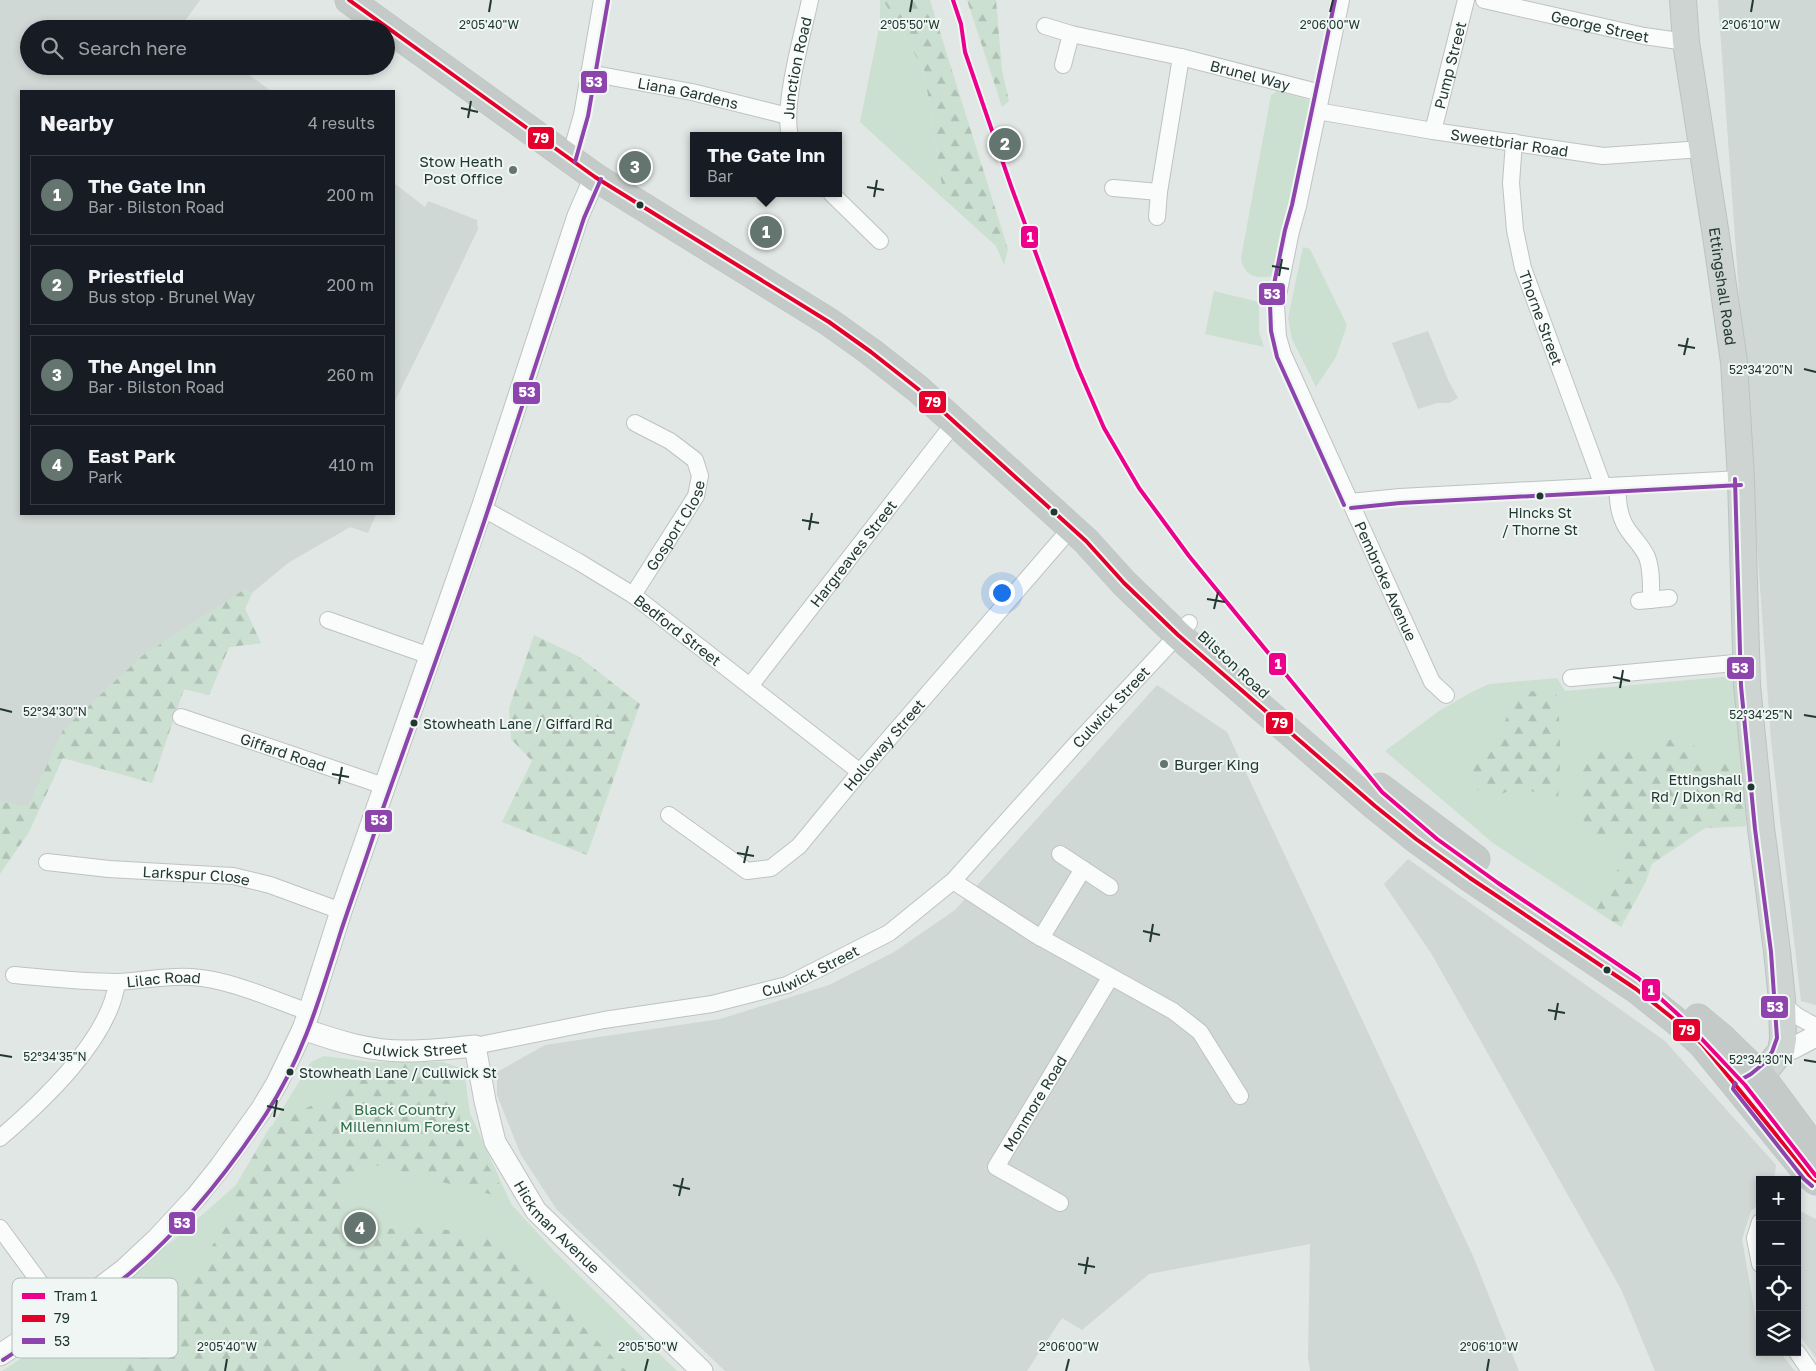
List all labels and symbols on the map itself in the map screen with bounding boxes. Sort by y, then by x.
street label: George Street [1549,6,1650,46]
street label: Junction Road [779,15,815,120]
text: 2°05'40"W [459,17,519,32]
text: 2°05'50"W [880,17,940,32]
text: 2°06'00"W [1300,17,1361,32]
text: 2°06'10"W [1722,17,1781,32]
street label: Pump Street [1430,19,1469,111]
street label: Brunel Way [1208,56,1293,94]
line badge: 53 [580,70,608,94]
text: 53 [585,73,603,90]
street label: Liana Gardens [636,73,740,112]
pin: 2 [989,125,1021,163]
street label: Sweetbriar Road [1449,125,1570,160]
line badge: 79 [527,126,555,150]
text: 79 [533,129,549,146]
pin: 3 [619,148,651,186]
place label: Stow Heath Post Office [419,152,503,187]
marker: Stow Heath Post Office [507,164,519,176]
unlabelled marker [635,200,645,210]
pin: 1 [750,213,782,251]
line badge: 1 [1020,225,1039,249]
street label: Ettingshall Road [1706,226,1741,346]
text: 1 [1026,228,1034,245]
street label: Thorne Street [1516,268,1567,367]
line badge: 53 [1258,282,1286,306]
text: 53 [1263,285,1281,302]
text: 52°34'20"N [1729,362,1793,377]
line badge: 53 [512,381,541,405]
text: 53 [518,383,536,400]
line badge: 79 [918,390,947,414]
text: 79 [925,393,941,410]
street label: Gosport Close [642,478,708,574]
marker: Hincks St / Thorne St [1535,491,1545,501]
street label: Hargreaves Street [806,496,900,610]
place label: Hincks St / Thorne St [1502,504,1578,538]
unlabelled marker [1049,507,1059,517]
street label: Pembroke Avenue [1351,518,1421,644]
your location [989,580,1015,606]
street label: Bedford Street [631,590,725,669]
street label: Bilston Road [1194,626,1274,702]
line badge: 1 [1268,652,1287,676]
text: 1 [1274,655,1282,672]
line badge: 53 [1726,656,1755,680]
text: 53 [1731,659,1749,676]
street label: Culwick Street [1068,662,1153,751]
street label: Holloway Street [839,695,928,794]
text: 52°34'30"N [23,704,87,719]
text: 52°34'25"N [1729,707,1793,722]
line badge: 79 [1265,711,1294,735]
text: 79 [1272,714,1288,731]
place label: Stowheath Lane / Giffard Rd [423,715,613,732]
marker: Stowheath Lane / Giffard Rd [409,718,419,728]
street label: Giffard Road [238,729,328,775]
place label: Burger King [1174,755,1259,773]
marker: Burger King [1158,758,1170,770]
place label: Ettingshall Rd / Dixon Rd [1651,771,1742,805]
marker: Ettingshall Rd / Dixon Rd [1746,782,1756,792]
line badge: 53 [364,809,393,833]
text: 53 [370,811,388,828]
street label: Larkspur Close [142,862,252,889]
street label: Culwick Street [760,941,862,1000]
unlabelled marker [1602,965,1612,975]
street label: Lilac Road [126,968,202,990]
line badge: 1 [1641,978,1661,1002]
text: 1 [1647,981,1655,998]
line badge: 53 [1760,995,1789,1019]
text: 53 [1766,998,1784,1015]
line badge: 79 [1672,1018,1701,1042]
text: 79 [1679,1021,1695,1038]
street label: Culwick Street [361,1038,468,1060]
text: 52°34'35"N [23,1049,87,1064]
street label: Monmore Road [999,1052,1070,1154]
text: 52°34'30"N [1729,1052,1793,1067]
place label: Stowheath Lane / Cullwick St [299,1064,497,1081]
marker: Stowheath Lane / Cullwick St [285,1067,295,1077]
park label: Black Country Millennium Forest [340,1100,470,1135]
street label: Hickman Avenue [511,1177,604,1277]
pin: 4 [344,1209,376,1247]
line badge: 53 [168,1211,196,1235]
text: 53 [173,1214,191,1231]
legend [12,1278,178,1358]
text: Tram 1 [54,1287,98,1304]
text: 79 [54,1309,70,1326]
text: 53 [54,1332,70,1349]
text: 2°05'40"W [197,1339,257,1354]
text: 2°05'50"W [618,1339,678,1354]
text: 2°06'00"W [1039,1339,1100,1354]
text: 2°06'10"W [1460,1339,1519,1354]

